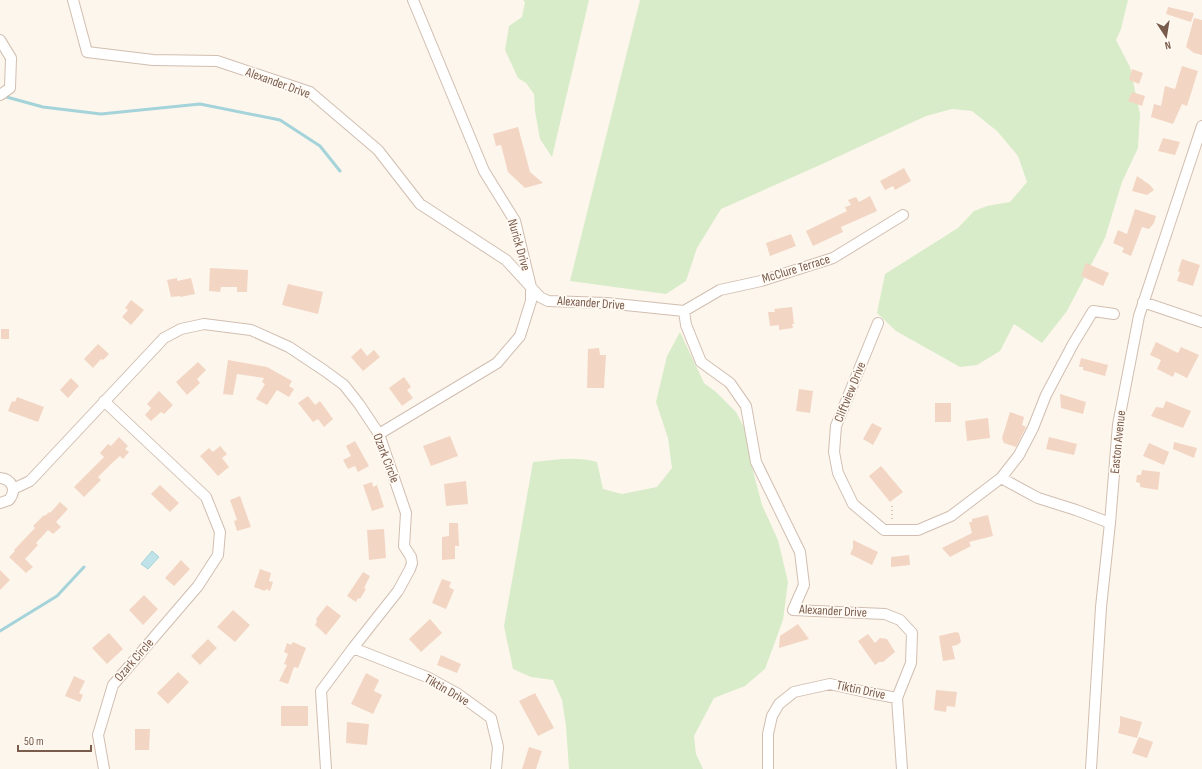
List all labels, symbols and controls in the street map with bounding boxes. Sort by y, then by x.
north arrow [1146,16,1186,56]
text: N [1164,38,1172,52]
street label: Alexander Drive [242,64,313,102]
street label: Nurick Drive [504,217,534,273]
street label: McClure Terrace [760,251,832,287]
street label: Alexander Drive [556,293,625,313]
street label: Cliftview Drive [831,359,869,425]
street label: Easton Avenue [1107,410,1129,474]
street label: Ozark Circle [369,431,403,485]
street label: Alexander Drive [798,601,867,621]
street label: Ozark Circle [111,635,157,685]
street label: Tiktin Drive [422,671,472,709]
street label: Tiktin Drive [835,677,887,703]
scale bar [18,727,91,753]
text: 50 m [24,734,44,749]

